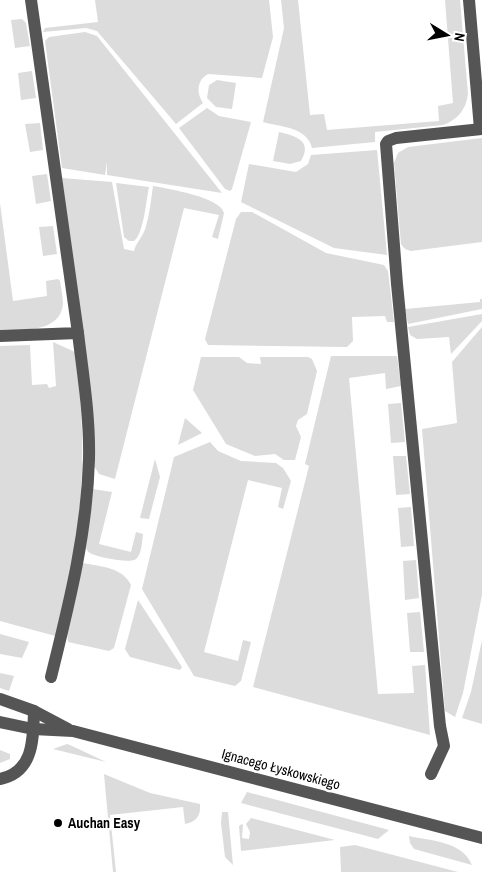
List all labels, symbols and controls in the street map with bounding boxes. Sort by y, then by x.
north arrow [422,10,472,60]
text: N [450,32,469,43]
street label: Ignacego Łyskowskiego [220,745,342,793]
place label: Auchan Easy [68,814,141,832]
marker: Auchan Easy [52,817,64,829]

